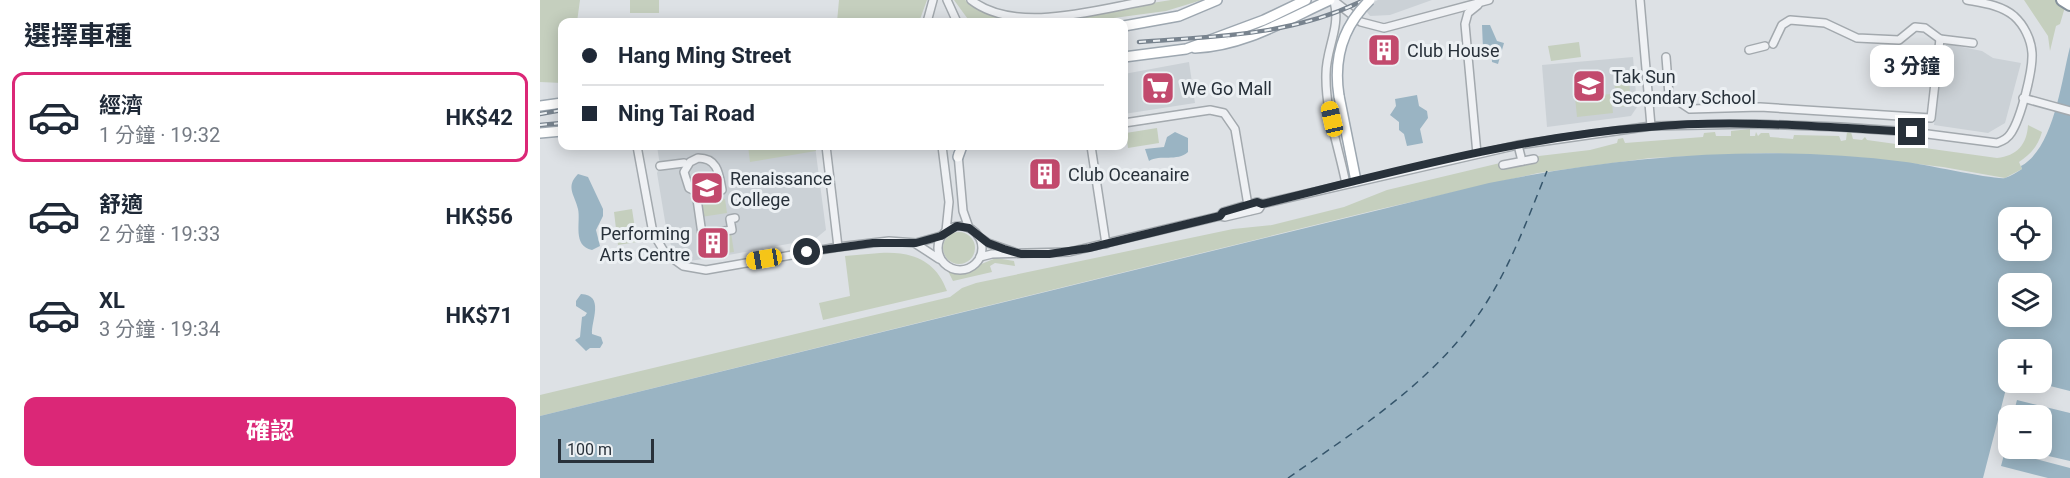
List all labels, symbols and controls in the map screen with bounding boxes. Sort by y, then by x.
text: 選擇車種 [24,20,132,52]
building icon: Club House [1366,32,1402,68]
place label: Club House [1407,40,1499,61]
text: Hang Ming Street [618,43,791,68]
callout: 3 分鐘 [1870,45,1954,87]
text: 3 分鐘 [1884,54,1940,78]
place label: Tak Sun Secondary School [1612,66,1756,108]
school or university icon: Tak Sun Secondary School [1571,68,1607,104]
supermarket icon: We Go Mall [1140,70,1176,106]
place label: We Go Mall [1181,78,1272,99]
icon: car [27,90,81,144]
text: 經濟 [99,93,143,118]
car [1319,99,1345,139]
text: Ning Tai Road [618,101,755,126]
text: HK$42 [446,105,513,130]
route end [1898,118,1925,145]
text: 1 分鐘 · 19:32 [99,123,220,147]
building icon: Club Oceanaire [1027,156,1063,192]
place label: Club Oceanaire [1068,164,1189,185]
place label: Renaissance College [730,168,832,210]
school or university icon: Renaissance College [689,170,725,206]
icon: car [27,189,81,243]
text: 舒適 [99,192,143,217]
text: HK$56 [446,204,513,229]
map controls [1998,207,2052,459]
button: locate [1998,207,2052,261]
text: 2 分鐘 · 19:33 [99,222,220,246]
place label: Performing Arts Centre [600,223,690,265]
building icon: Performing Arts Centre [695,225,731,261]
route start [793,238,820,265]
car [745,247,783,271]
button: layers [1998,273,2052,327]
icon: car [27,288,81,342]
text: XL [99,288,125,313]
text: HK$71 [446,303,513,328]
text: 3 分鐘 · 19:34 [99,317,220,341]
button: + [1998,339,2052,393]
button: 確認 [24,397,516,466]
button: − [1998,405,2052,459]
scale bar [558,436,654,464]
text: 100 m [567,440,612,459]

